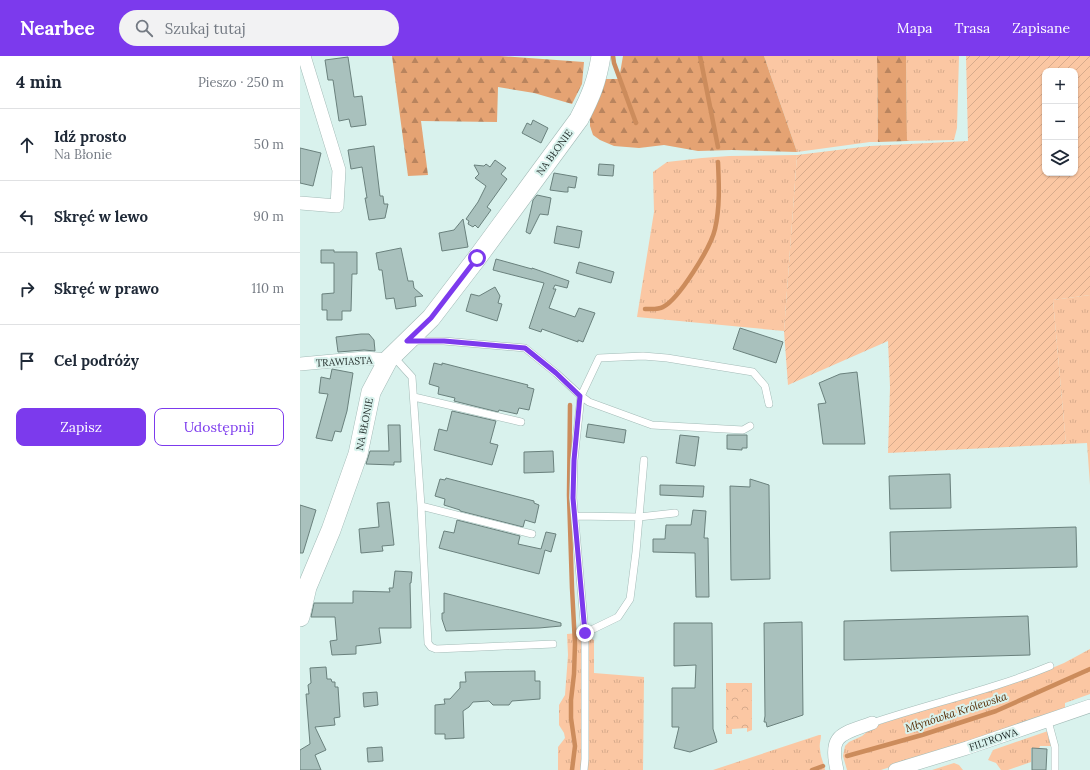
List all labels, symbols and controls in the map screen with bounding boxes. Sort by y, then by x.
search box [119,10,399,46]
text: Nearbee [20,16,95,40]
icon: search [133,17,155,39]
text: Szukaj tutaj [165,19,246,38]
text: Mapa [897,19,932,37]
text: Trasa [954,19,990,37]
text: Zapisane [1012,19,1070,37]
map controls [1042,68,1078,176]
button: + [1042,68,1078,104]
text: 4 min [16,71,62,93]
text: Pieszo · 250 m [198,74,284,91]
button: − [1042,104,1078,140]
text: Idź prosto [54,127,127,146]
street label: NA BŁONIE [533,127,575,178]
icon: ahead [16,134,38,156]
text: 50 m [254,136,284,153]
button: layers [1042,140,1078,176]
text: Na Błonie [54,146,112,163]
icon: left [16,206,38,228]
text: Skręć w lewo [54,207,148,226]
text: 90 m [253,208,284,225]
route start [468,249,486,267]
icon: right [16,278,38,300]
text: Skręć w prawo [54,279,159,298]
text: 110 m [251,280,284,297]
icon: arrive [16,350,38,372]
text: Cel podróży [54,351,139,370]
street label: TRAWIASTA [315,353,373,369]
street label: NA BŁONIE [353,397,376,451]
button: Zapisz [16,408,146,446]
button: Udostępnij [154,408,284,446]
route end [576,624,594,642]
water label: Młynówka Królewska [903,689,1010,735]
street label: FILTROWA [967,725,1020,754]

